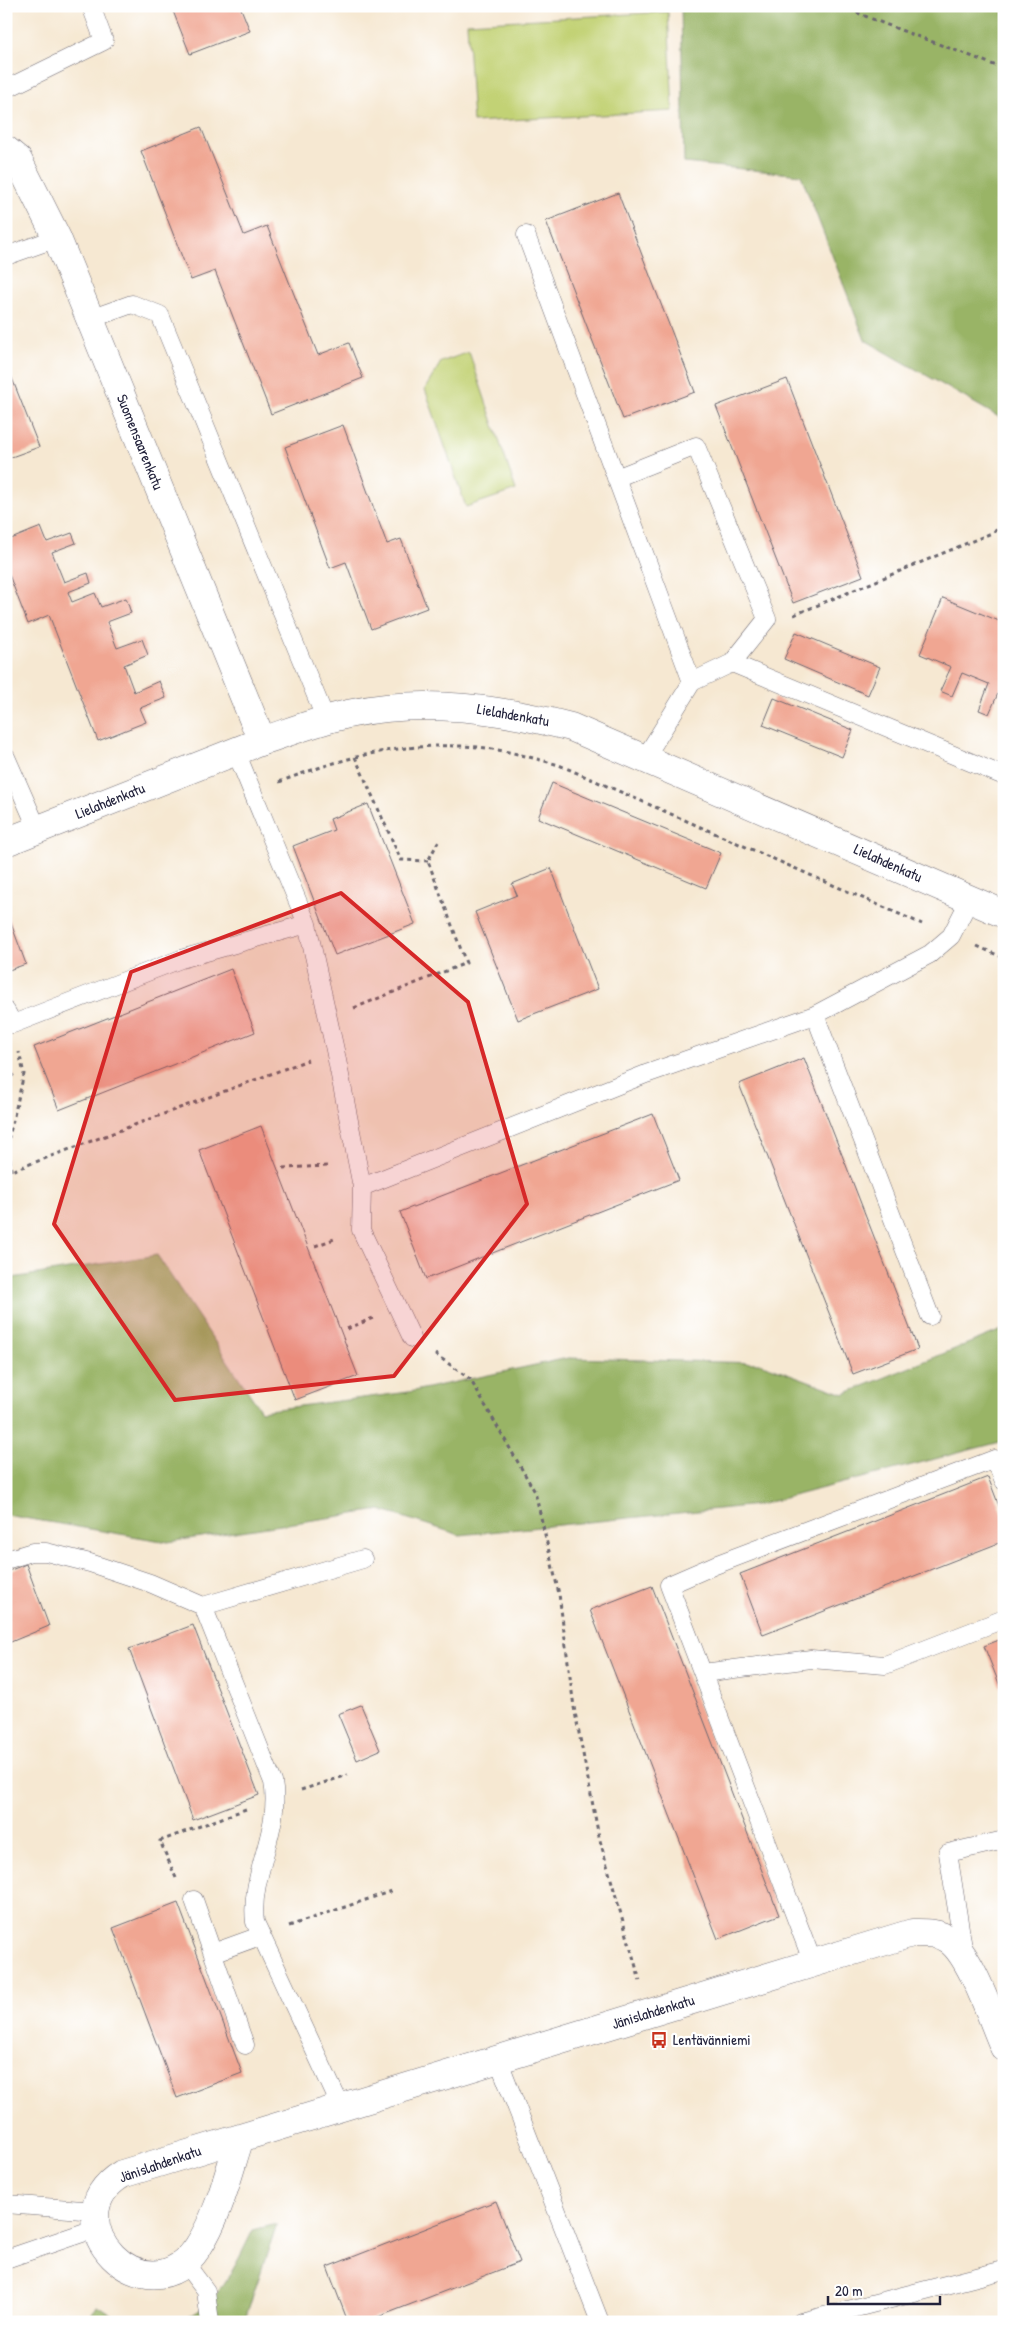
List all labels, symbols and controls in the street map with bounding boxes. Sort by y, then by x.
street label: Suomensaarenkatu [112,391,169,493]
street label: Lielahdenkatu [475,698,551,731]
street label: Lielahdenkatu [72,777,148,824]
street label: Lielahdenkatu [851,838,926,887]
street label: Jänislahdenkatu [609,1989,697,2034]
place label: Lentävänniemi [673,2029,751,2050]
bus stop icon: Lentävänniemi [649,2030,669,2050]
street label: Jänislahdenkatu [116,2140,204,2187]
scale bar [828,2273,940,2305]
text: 20 m [835,2280,862,2301]

